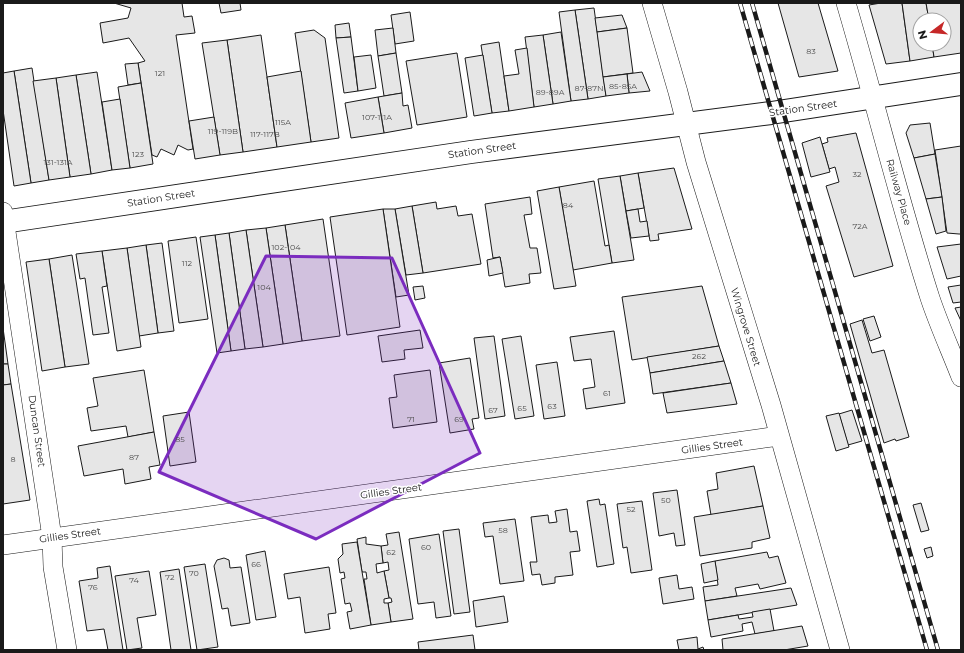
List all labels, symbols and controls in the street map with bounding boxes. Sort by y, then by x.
north arrow [912,12,952,52]
text: N [914,29,930,41]
house number: 83 [806,46,816,56]
house number: 121 [155,68,165,78]
house number: 85-85A [609,81,637,91]
house number: 87-87N [575,83,603,93]
house number: 89-89A [536,87,565,97]
street label: Station Street [768,97,838,119]
house number: 107-111A [362,112,392,122]
house number: 115A [275,117,291,127]
house number: 119-119B [208,126,238,136]
house number: 117-117B [250,129,280,139]
street label: Station Street [447,139,517,161]
house number: 123 [132,149,144,159]
house number: 131-131A [43,157,73,167]
street label: Railway Place [883,157,915,227]
house number: 32 [852,169,862,179]
street label: Station Street [126,186,196,210]
house number: 84 [563,200,574,210]
house number: 72A [853,221,868,231]
house number: 102-104 [271,242,301,252]
house number: 112 [182,258,193,268]
house number: 104 [257,282,271,292]
street label: Wingrove Street [728,286,764,368]
house number: 262 [692,351,706,361]
house number: 61 [603,388,611,398]
street label: Duncan Street [25,394,49,468]
house number: 63 [547,401,557,411]
house number: 65 [517,403,527,413]
house number: 67 [488,405,498,415]
house number: 71 [407,414,415,424]
house number: 69 [454,414,464,424]
house number: 85 [175,434,185,444]
street label: Gillies Street [680,435,744,457]
house number: 87 [129,452,139,462]
house number: 8 [10,454,16,464]
street label: Gillies Street [359,480,423,502]
house number: 50 [661,495,671,505]
house number: 52 [626,504,636,514]
street label: Gillies Street [38,524,102,546]
house number: 58 [498,525,508,535]
house number: 60 [421,542,431,552]
house number: 62 [386,547,396,557]
house number: 66 [251,559,261,569]
house number: 70 [189,568,199,578]
house number: 72 [165,572,175,582]
house number: 74 [129,575,139,585]
house number: 76 [88,582,98,592]

